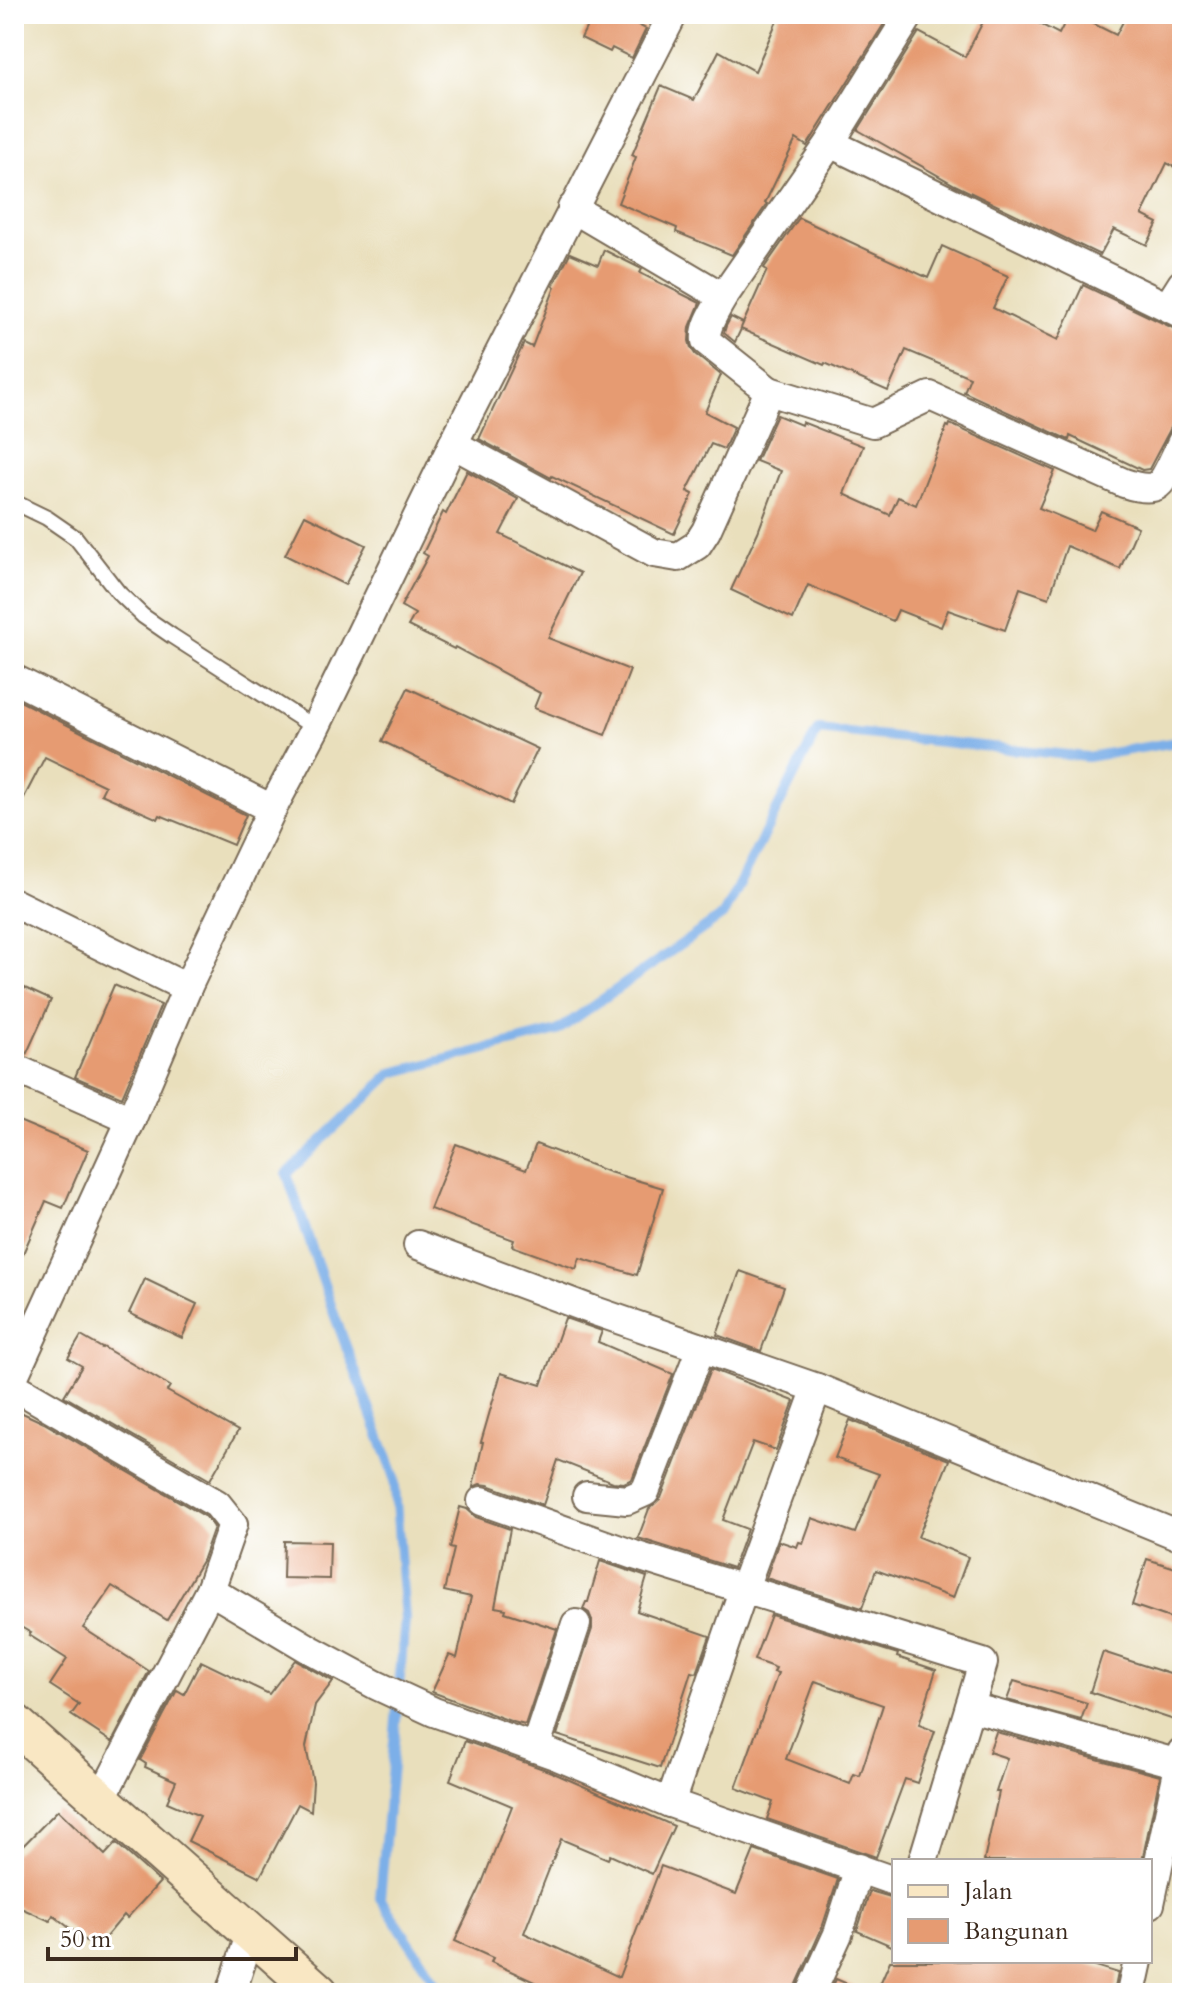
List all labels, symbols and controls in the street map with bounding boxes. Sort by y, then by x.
legend [892,1859,1152,1963]
text: Jalan [961,1875,1013,1908]
scale bar [48,1911,296,1961]
text: Bangunan [964,1915,1069,1948]
text: 50 m [60,1923,112,1956]

